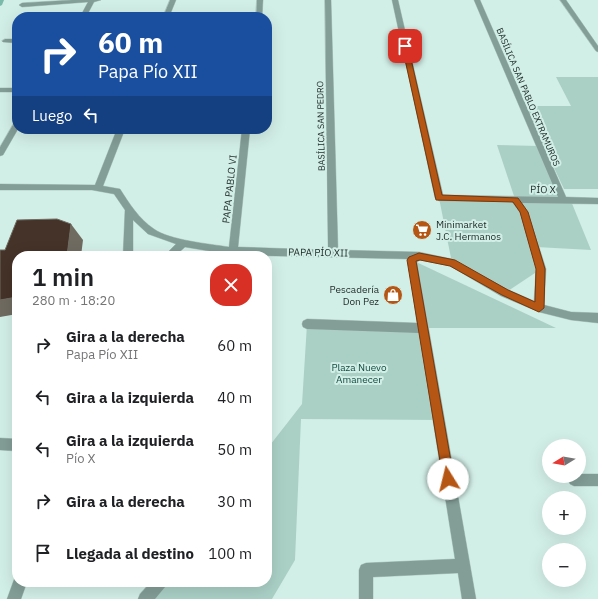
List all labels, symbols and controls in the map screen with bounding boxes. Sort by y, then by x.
text: 60 m [98,24,163,61]
street label: BASÍLICA SAN PABLO EXTRAMUROS [494,26,564,168]
icon: right [32,28,84,80]
pin [388,29,422,63]
icon: arrive [394,35,416,57]
text: Papa Pío XII [98,60,198,83]
street label: BASÍLICA SAN PEDRO [313,81,327,171]
icon: left [80,104,102,126]
text: Luego [32,106,72,125]
street label: PAPA PABLO VI [219,154,240,224]
street label: PÍO X [530,183,556,196]
place label: Minimarket J.C. Hermanos [436,218,501,243]
supermarket icon: Minimarket J.C. Hermanos [411,219,433,241]
street label: PAPA PÍO XII [288,245,348,260]
text: 1 min [32,261,94,293]
button: close [210,264,252,306]
place label: Pescadería Don Pez [330,283,380,308]
shop icon: Pescadería Don Pez [382,284,404,306]
text: 280 m · 18:20 [32,292,115,309]
text: Gira a la derecha [66,327,185,346]
icon: right [32,334,54,356]
text: 60 m [217,336,252,355]
text: Papa Pío XII [66,346,138,363]
park label: Plaza Nuevo Amanecer [331,361,387,386]
icon: left [32,386,54,408]
text: Gira a la izquierda [66,388,194,407]
text: 40 m [217,388,252,407]
text: Gira a la izquierda [66,431,194,450]
icon: left [32,438,54,460]
north arrow [542,439,586,483]
map controls [542,439,586,587]
text: 50 m [217,440,252,459]
text: Pío X [66,450,95,467]
position arrow [427,458,469,500]
icon: right [32,490,54,512]
button: + [542,491,586,535]
text: Gira a la derecha [66,492,185,511]
text: 30 m [217,492,252,511]
icon: arrive [32,542,54,564]
button: − [542,543,586,587]
text: Llegada al destino [66,544,194,563]
text: 100 m [208,544,252,563]

